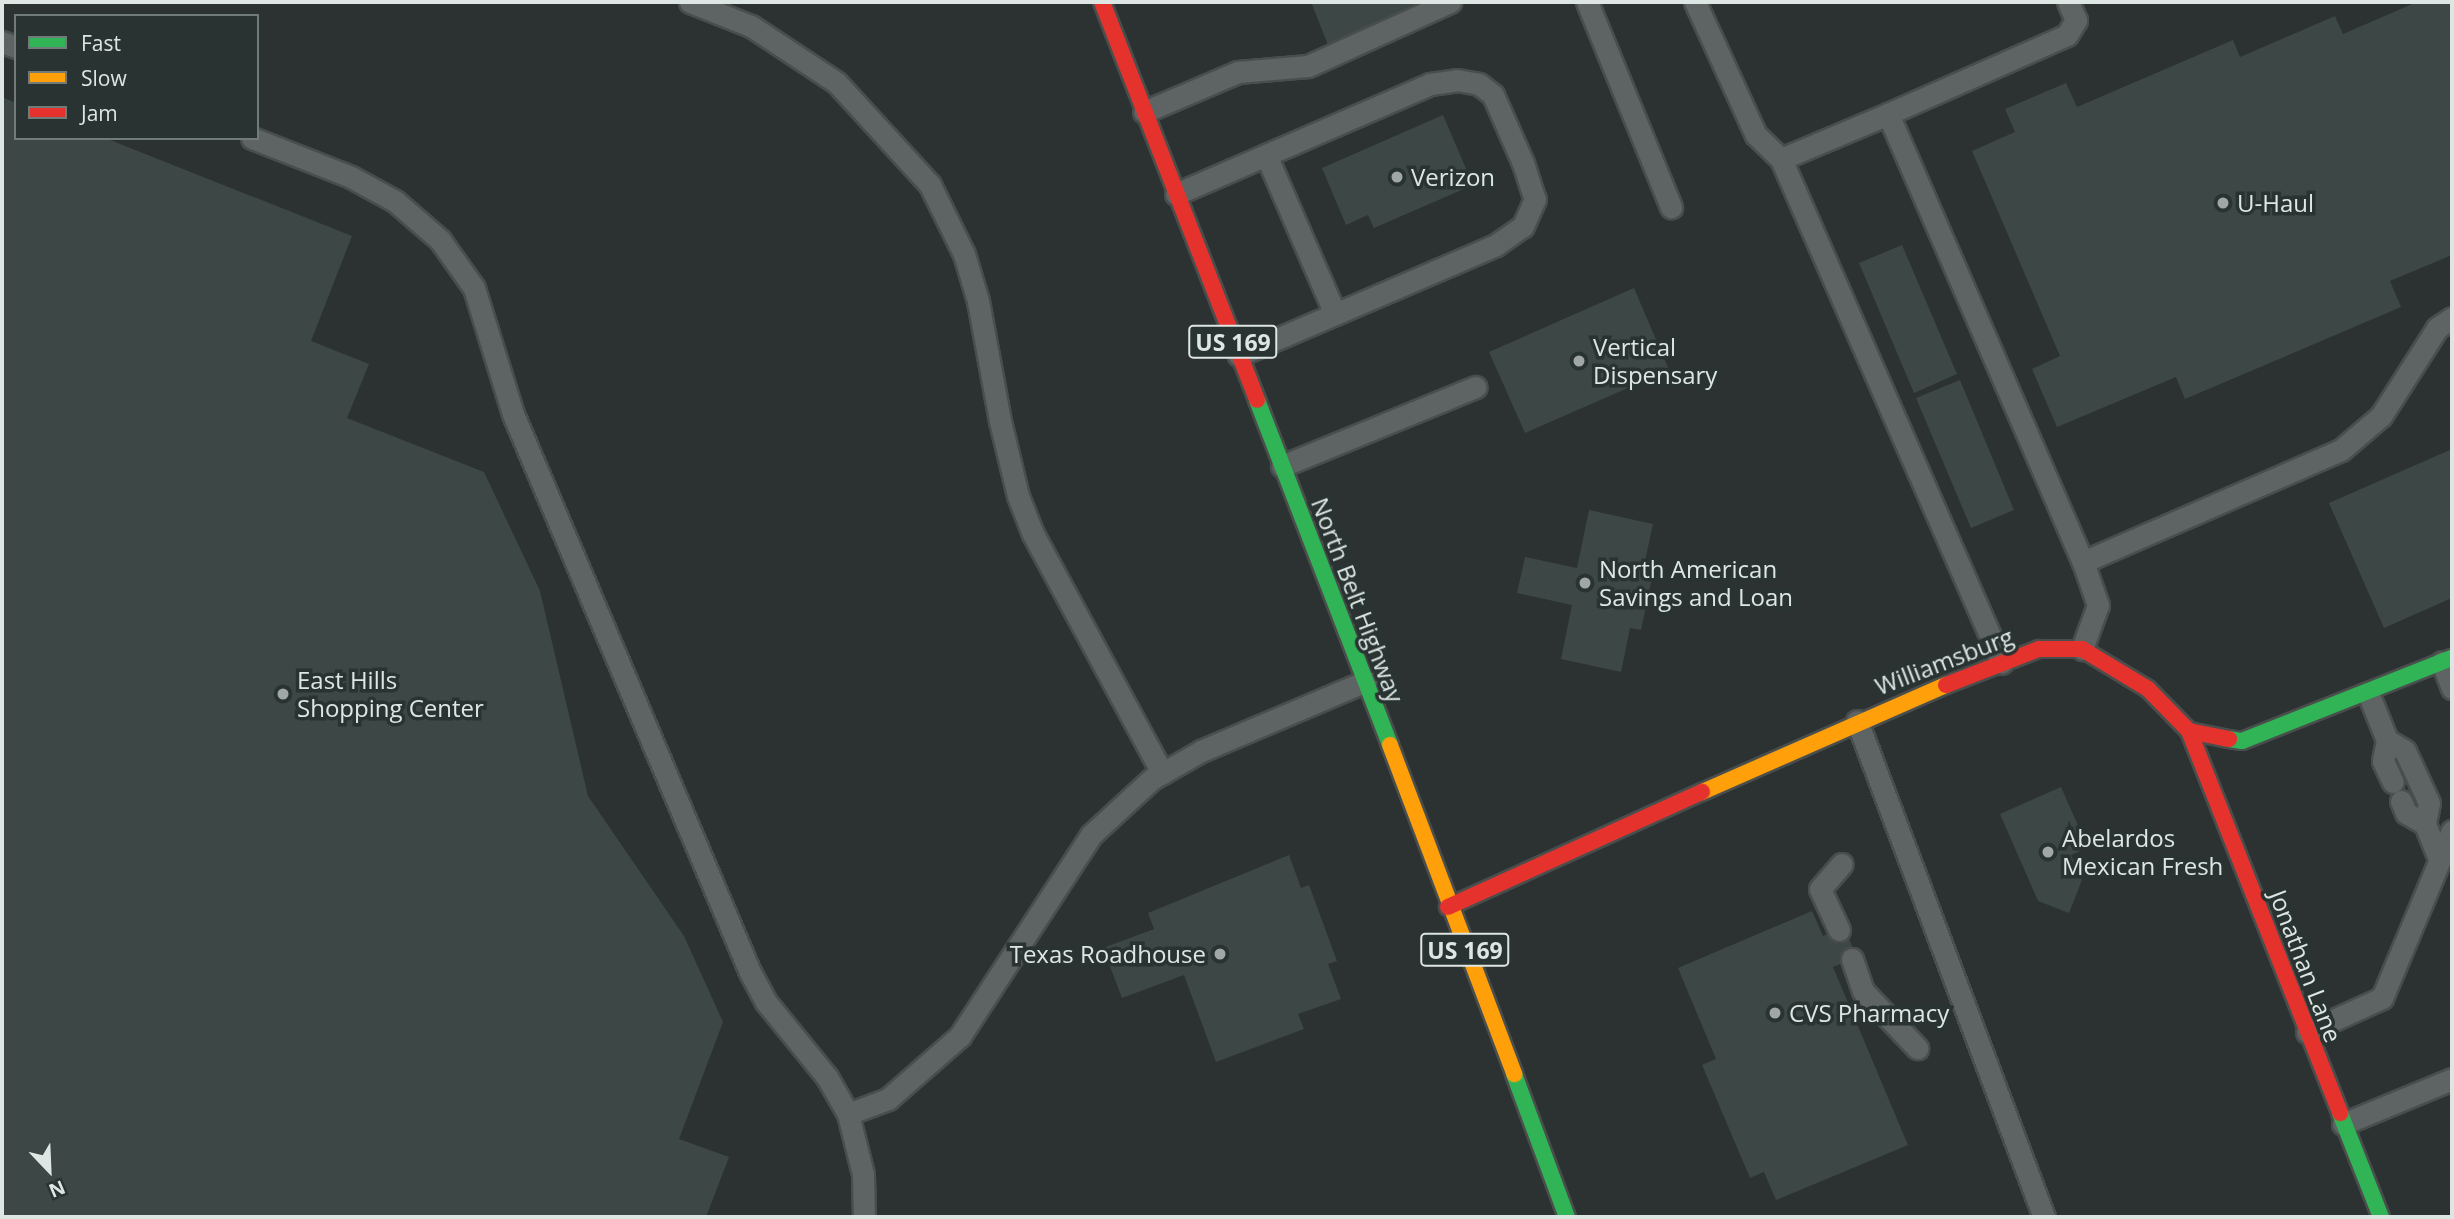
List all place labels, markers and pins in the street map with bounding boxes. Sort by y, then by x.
place label: Verizon [1411,163,1495,191]
marker: Verizon [1389,169,1405,185]
place label: U-Haul [2237,189,2314,217]
marker: U-Haul [2215,195,2231,211]
place label: Vertical Dispensary [1593,333,1717,389]
marker: Vertical Dispensary [1571,353,1587,369]
place label: North American Savings and Loan [1599,555,1793,611]
marker: North American Savings and Loan [1577,575,1593,591]
place label: East Hills Shopping Center [297,666,484,722]
marker: East Hills Shopping Center [275,686,291,702]
place label: Abelardos Mexican Fresh [2062,824,2223,880]
marker: Abelardos Mexican Fresh [2040,844,2056,860]
place label: Texas Roadhouse [1010,940,1206,968]
marker: Texas Roadhouse [1212,946,1228,962]
place label: CVS Pharmacy [1789,999,1949,1027]
marker: CVS Pharmacy [1767,1005,1783,1021]

